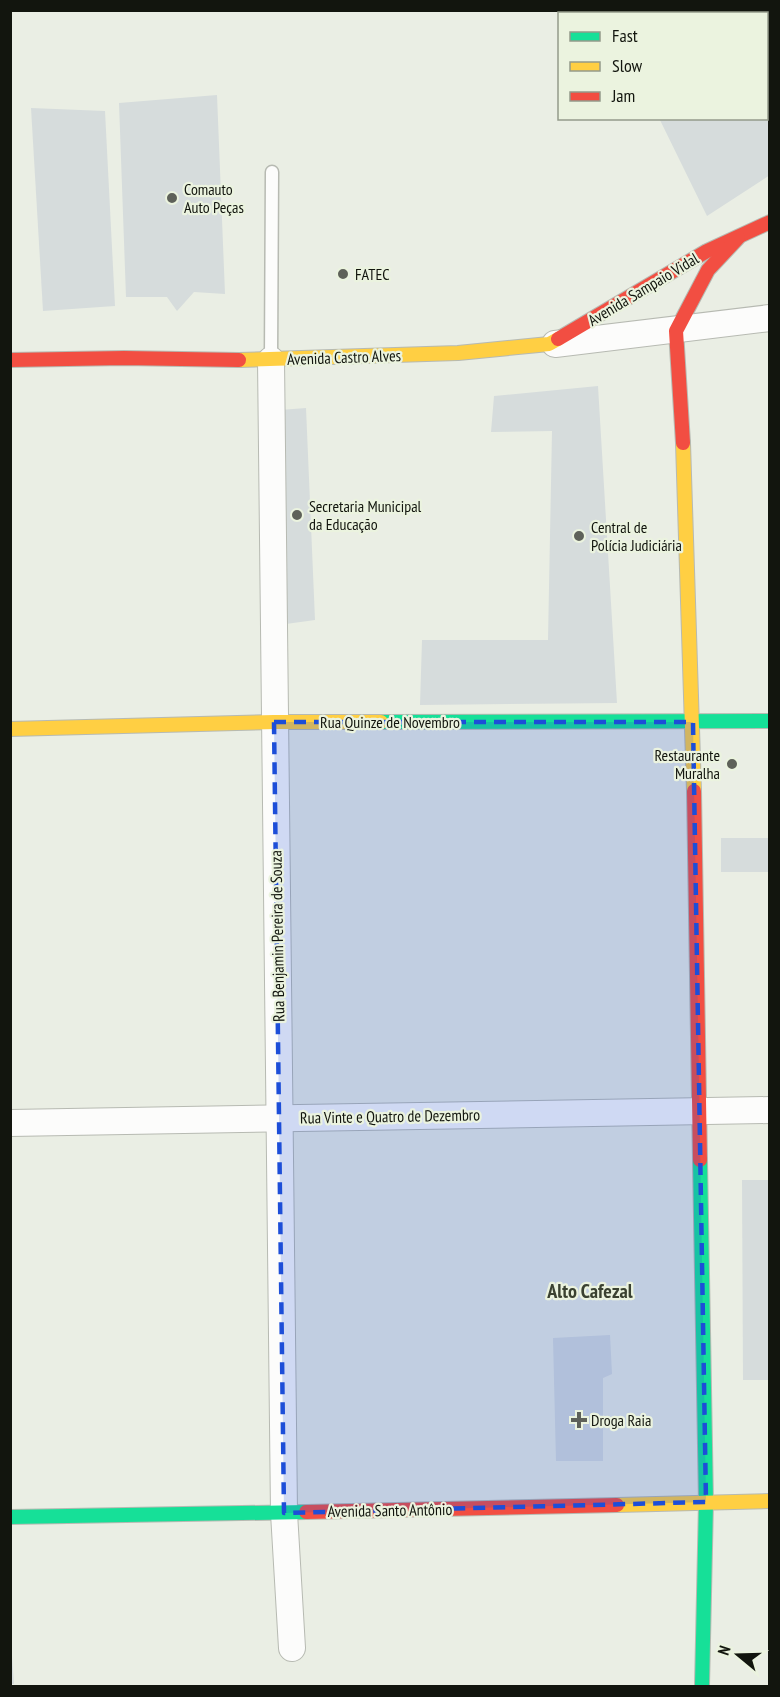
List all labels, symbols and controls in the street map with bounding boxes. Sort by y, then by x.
legend [558,12,768,120]
text: Fast [612,24,638,47]
text: Slow [612,54,643,77]
text: Jam [611,84,635,107]
place label: Comauto Auto Peças [184,179,244,217]
marker: Comauto Auto Peças [165,191,179,205]
street label: Avenida Sampaio Vidal [584,248,702,330]
place label: FATEC [355,264,390,284]
marker: FATEC [336,267,350,281]
street label: Avenida Castro Alves [287,345,401,369]
place label: Secretaria Municipal da Educação [309,496,422,534]
marker: Secretaria Municipal da Educação [290,508,304,522]
place label: Central de Polícia Judiciária [591,517,682,555]
marker: Central de Polícia Judiciária [572,529,586,543]
street label: Rua Quinze de Novembro [320,712,460,732]
place label: Restaurante Muralha [654,745,720,783]
marker: Restaurante Muralha [725,757,739,771]
street label: Rua Benjamin Pereira de Souza [266,850,288,1022]
street label: Rua Vinte e Quatro de Dezembro [300,1104,480,1128]
district label: Alto Cafezal [546,1278,633,1304]
place label: Droga Raia [591,1410,651,1430]
marker: Droga Raia [572,1413,586,1427]
street label: Avenida Santo Antônio [327,1499,453,1521]
north arrow [708,1625,768,1685]
text: N [713,1643,735,1657]

